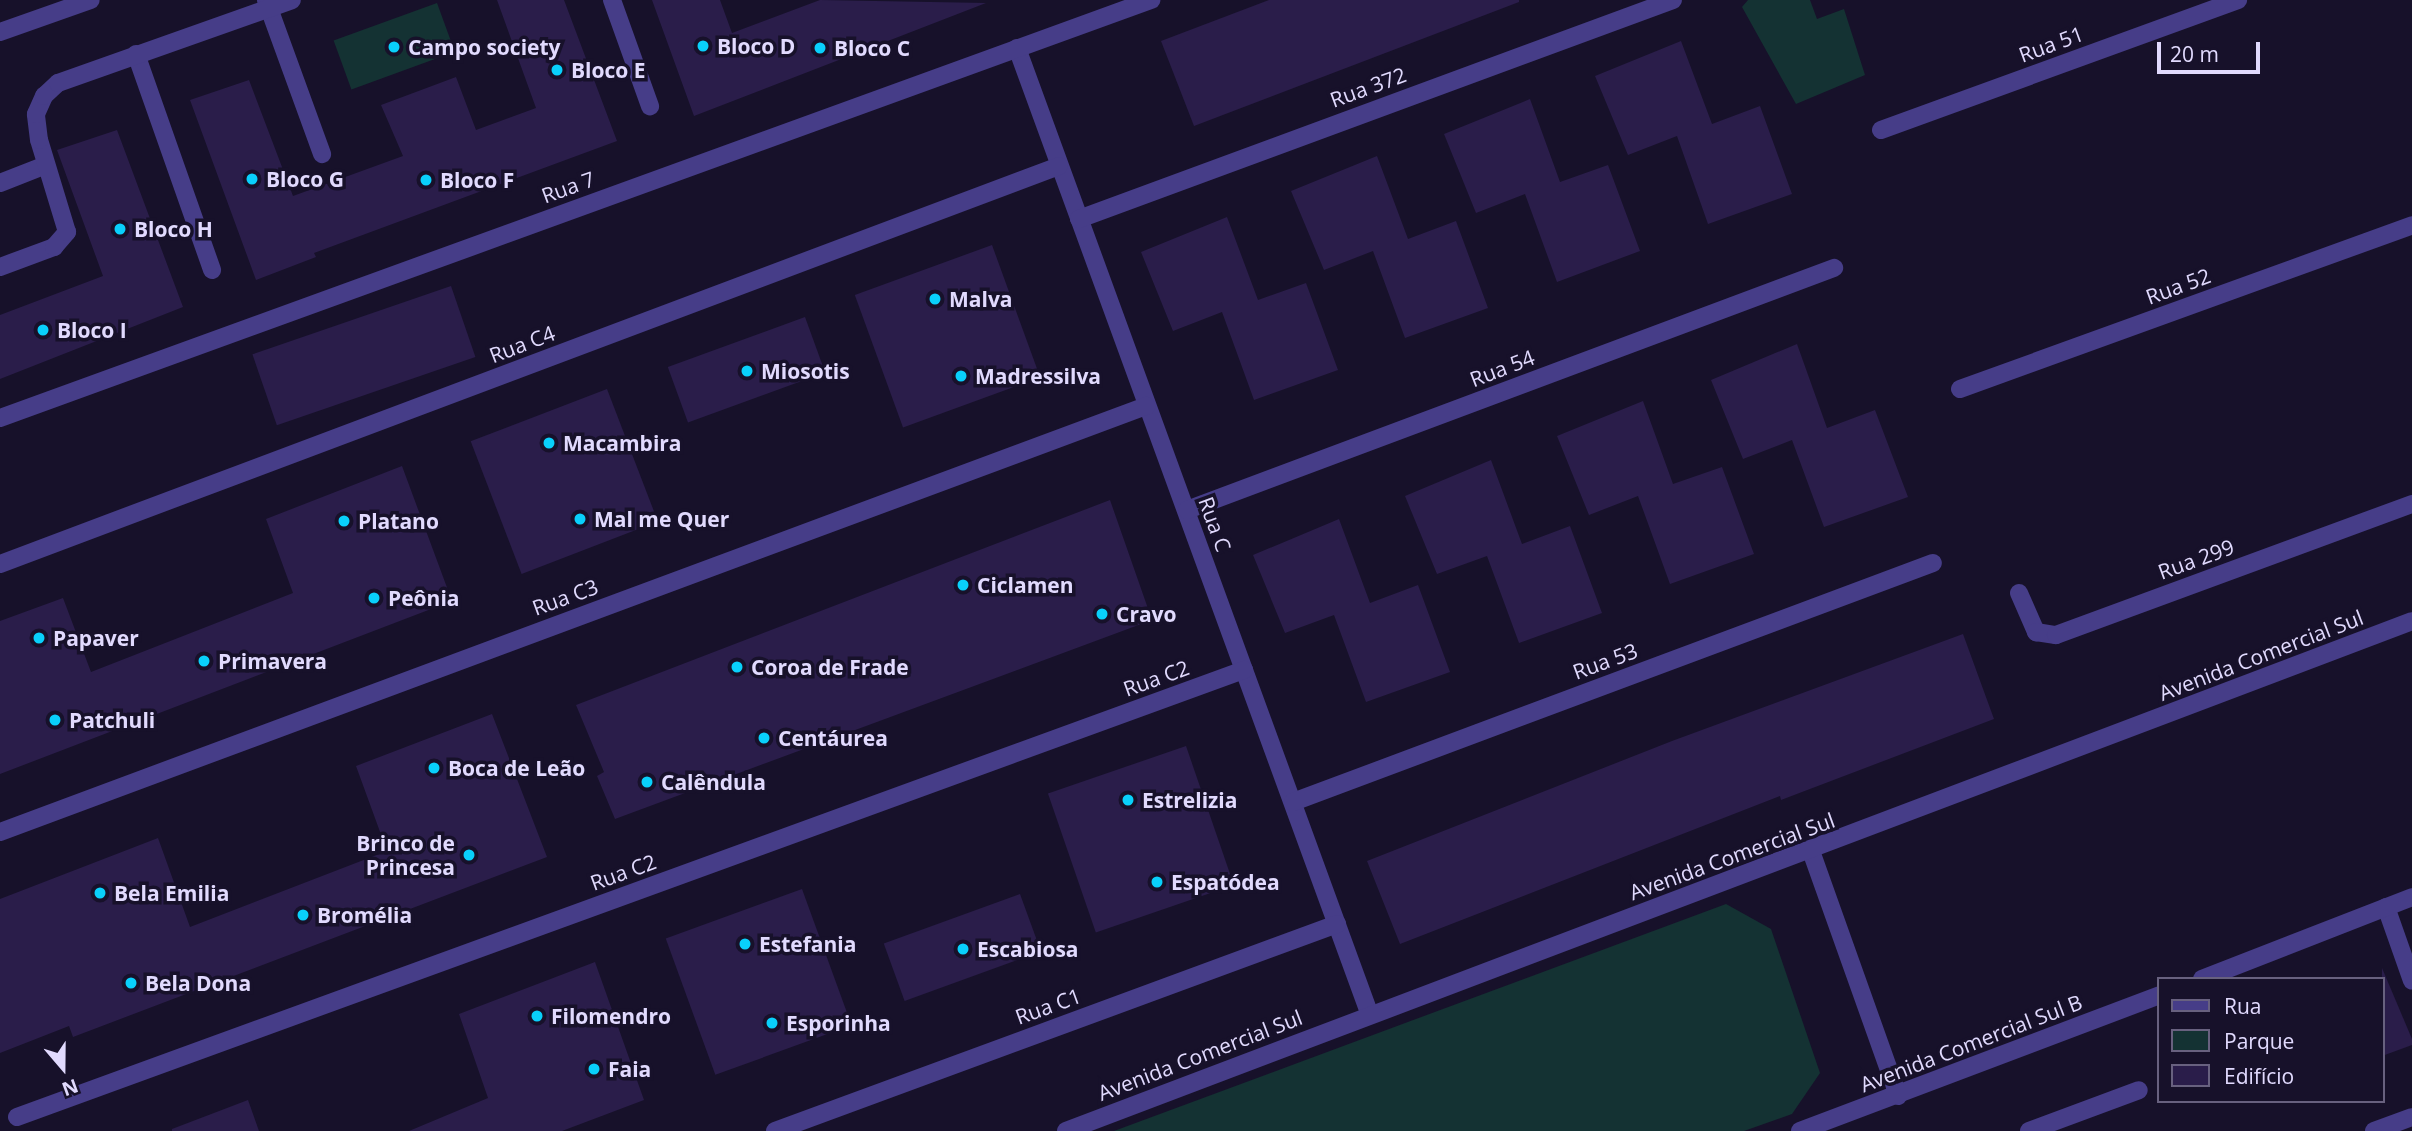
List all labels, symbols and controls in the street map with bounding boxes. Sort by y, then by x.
street label: Rua 51 [2015,21,2087,67]
scale bar [2160,28,2263,72]
place label: Bloco D [717,33,795,59]
place label: Campo society [408,34,561,60]
place label: Bloco C [834,35,910,61]
marker: Bloco D [695,38,711,54]
marker: Campo society [386,39,402,55]
marker: Bloco C [812,40,828,56]
text: 20 m [2170,40,2219,68]
place label: Bloco E [571,57,646,83]
marker: Bloco E [549,62,565,78]
street label: Rua 372 [1327,62,1409,112]
place label: Bloco G [266,166,344,192]
street label: Rua 7 [538,166,598,208]
place label: Bloco F [440,167,514,193]
marker: Bloco G [244,171,260,187]
marker: Bloco F [418,172,434,188]
place label: Bloco H [134,216,213,242]
marker: Bloco H [112,221,128,237]
street label: Rua 52 [2142,263,2214,309]
place label: Malva [949,286,1013,312]
marker: Malva [927,291,943,307]
place label: Bloco I [57,317,127,343]
street label: Rua C4 [486,320,558,368]
marker: Bloco I [35,322,51,338]
street label: Rua 54 [1466,344,1538,392]
place label: Miosotis [761,358,850,384]
marker: Miosotis [739,363,755,379]
place label: Madressilva [975,363,1101,389]
marker: Madressilva [953,368,969,384]
place label: Macambira [563,430,682,456]
marker: Macambira [541,435,557,451]
street label: Rua C [1194,493,1236,555]
place label: Mal me Quer [594,506,729,532]
place label: Platano [358,508,439,534]
marker: Mal me Quer [572,511,588,527]
marker: Platano [336,513,352,529]
street label: Rua 299 [2155,534,2237,584]
place label: Ciclamen [977,572,1074,598]
street label: Rua C3 [529,573,601,621]
marker: Ciclamen [955,577,971,593]
place label: Peônia [388,585,459,611]
marker: Peônia [366,590,382,606]
place label: Cravo [1116,601,1177,627]
street label: Avenida Comercial Sul [2155,604,2367,706]
marker: Cravo [1094,606,1110,622]
place label: Papaver [53,625,139,651]
marker: Papaver [31,630,47,646]
street label: Rua 53 [1569,638,1641,684]
place label: Primavera [218,648,327,674]
marker: Primavera [196,653,212,669]
place label: Coroa de Frade [751,654,909,680]
street label: Rua C2 [1120,654,1192,702]
marker: Coroa de Frade [729,659,745,675]
place label: Patchuli [69,707,155,733]
marker: Patchuli [47,712,63,728]
place label: Centáurea [778,725,888,751]
marker: Centáurea [756,730,772,746]
place label: Boca de Leão [448,755,585,781]
marker: Boca de Leão [426,760,442,776]
place label: Calêndula [661,769,766,795]
marker: Calêndula [639,774,655,790]
place label: Estrelizia [1142,787,1237,813]
marker: Estrelizia [1120,792,1136,808]
street label: Avenida Comercial Sul [1626,807,1838,905]
place label: Brinco de Princesa [356,830,455,880]
marker: Brinco de Princesa [461,847,477,863]
street label: Rua C2 [587,848,659,896]
place label: Espatódea [1171,869,1280,895]
marker: Espatódea [1149,874,1165,890]
place label: Bela Emilia [114,880,229,906]
marker: Bela Emilia [92,885,108,901]
place label: Bromélia [317,902,412,928]
marker: Bromélia [295,907,311,923]
place label: Estefania [759,931,856,957]
marker: Estefania [737,936,753,952]
place label: Escabiosa [977,936,1079,962]
marker: Escabiosa [955,941,971,957]
place label: Bela Dona [145,970,251,996]
marker: Bela Dona [123,975,139,991]
legend [2156,977,2384,1103]
street label: Rua C1 [1012,982,1084,1030]
street label: Avenida Comercial Sul B [1856,989,2086,1097]
text: Rua [2224,992,2262,1020]
place label: Filomendro [551,1003,671,1029]
street label: Avenida Comercial Sul [1094,1004,1306,1106]
marker: Filomendro [529,1008,545,1024]
place label: Esporinha [786,1010,891,1036]
marker: Esporinha [764,1015,780,1031]
text: Parque [2224,1027,2294,1055]
north arrow [28,1033,98,1103]
place label: Faia [608,1056,651,1082]
marker: Faia [586,1061,602,1077]
text: Edifício [2224,1062,2294,1090]
text: N [58,1073,82,1103]

